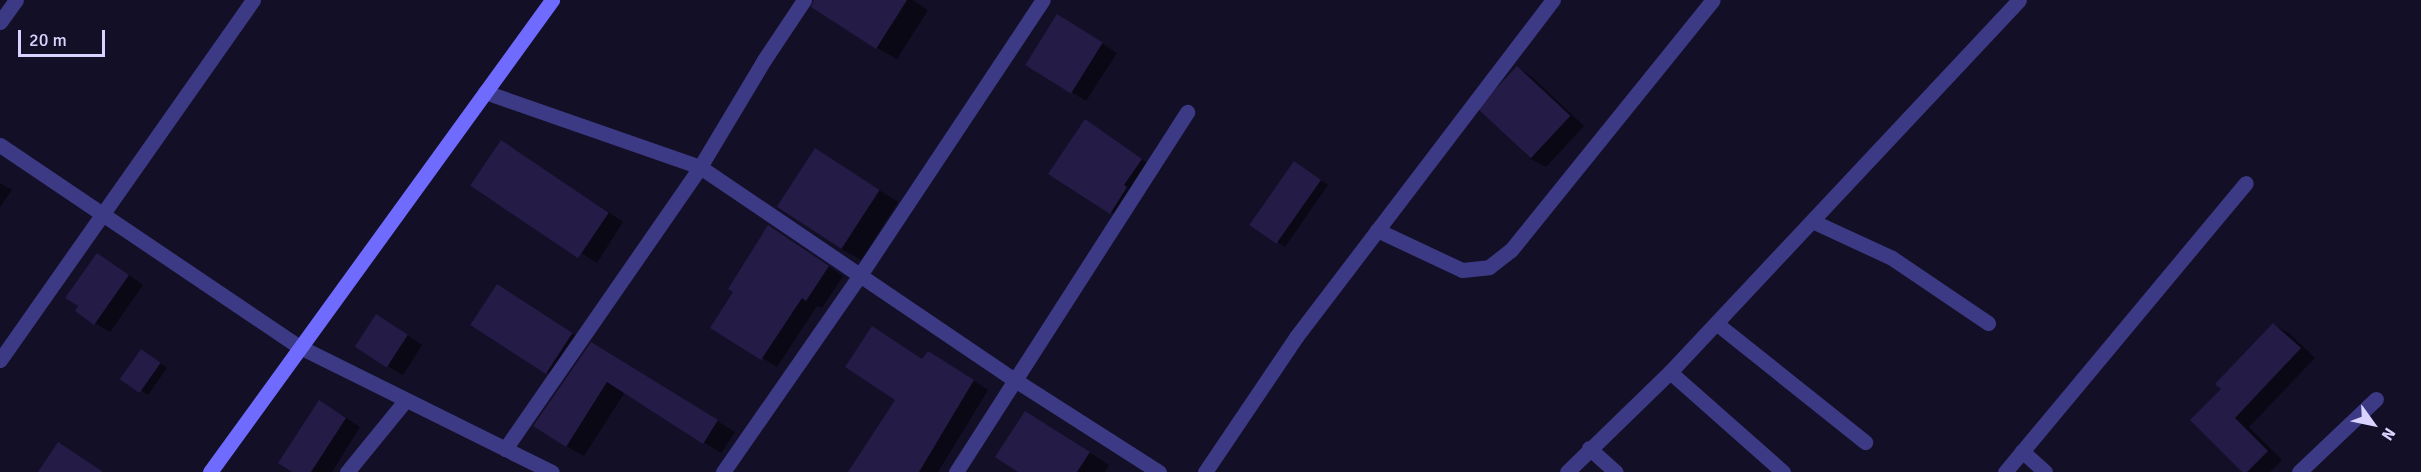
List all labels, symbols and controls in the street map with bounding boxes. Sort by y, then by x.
scale bar [21,18,108,56]
text: 20 m [29,29,67,51]
north arrow [2343,394,2403,454]
text: N [2377,424,2400,444]

